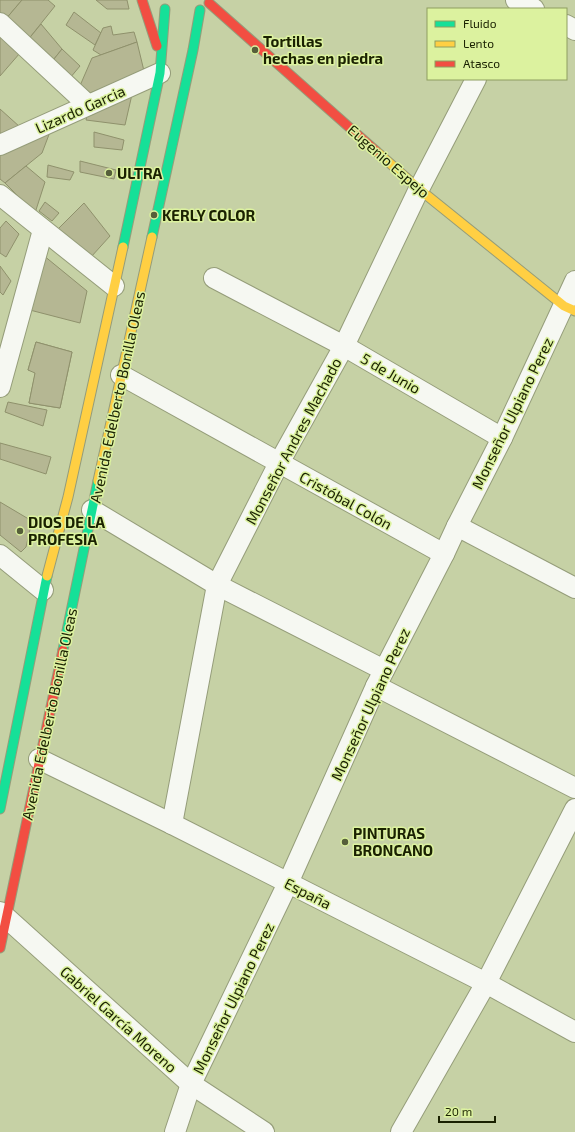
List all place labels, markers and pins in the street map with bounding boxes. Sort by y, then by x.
place label: Tortillas hechas en piedra [263,32,383,67]
marker: Tortillas hechas en piedra [250,45,260,55]
place label: ULTRA [117,164,163,182]
marker: ULTRA [104,168,114,178]
place label: KERLY COLOR [162,206,256,224]
marker: KERLY COLOR [149,210,159,220]
place label: DIOS DE LA PROFESIA [28,513,105,548]
marker: DIOS DE LA PROFESIA [15,526,25,536]
place label: PINTURAS BRONCANO [353,824,433,859]
marker: PINTURAS BRONCANO [340,837,350,847]

